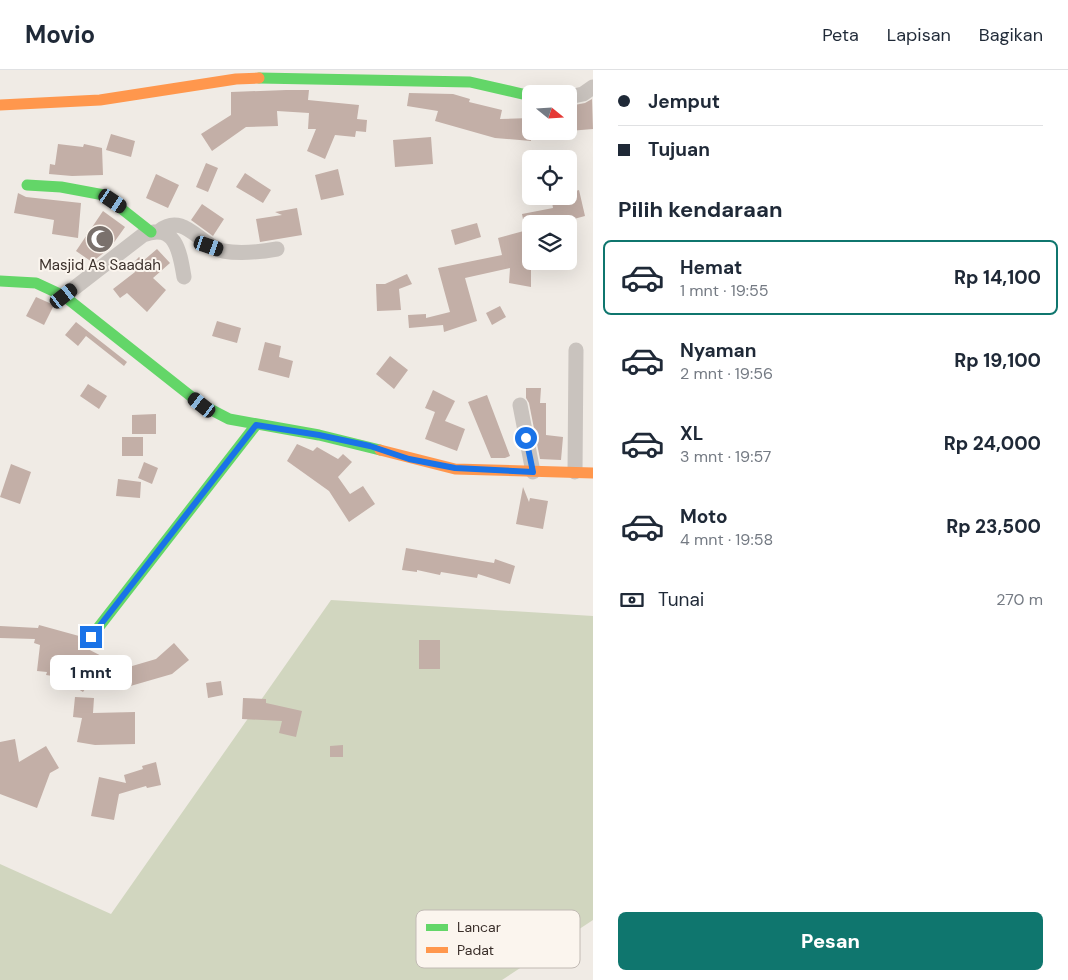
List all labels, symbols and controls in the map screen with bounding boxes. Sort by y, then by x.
text: Movio [25,19,95,50]
text: Peta [822,23,859,47]
text: Lapisan [887,23,951,47]
text: Bagikan [979,23,1043,47]
north arrow [522,85,578,140]
map controls [522,85,577,270]
text: Jemput [648,89,720,114]
text: Tujuan [648,137,710,162]
button: locate [522,150,577,205]
car [96,186,129,216]
text: Pilih kendaraan [618,195,782,224]
button: layers [522,215,577,270]
mosque icon: Masjid As Saadah [85,224,115,254]
car [192,234,225,258]
place label: Masjid As Saadah [39,255,161,275]
icon: car [620,255,665,300]
text: Hemat [680,255,742,280]
text: Rp 14,100 [954,265,1041,290]
text: 1 mnt · 19:55 [680,280,768,301]
car [47,281,80,311]
icon: car [620,338,665,383]
text: Nyaman [680,338,756,363]
text: Rp 19,100 [954,348,1041,373]
text: 2 mnt · 19:56 [680,363,773,384]
car [185,390,218,420]
icon: car [620,421,665,466]
text: XL [680,421,703,446]
route start [515,427,537,449]
text: Rp 24,000 [944,431,1041,456]
text: 3 mnt · 19:57 [680,446,771,467]
icon: car [620,504,665,549]
text: Moto [680,504,728,529]
text: Rp 23,500 [946,514,1041,539]
text: 4 mnt · 19:58 [680,529,773,550]
icon: cash [618,586,646,614]
text: Tunai [658,587,704,612]
text: 270 m [996,589,1043,610]
route end [80,626,102,648]
callout: 1 mnt [50,654,132,690]
text: 1 mnt [70,662,112,683]
legend [416,910,580,968]
button: Pesan [618,912,1043,970]
text: Lancar [457,918,501,936]
text: Padat [457,941,494,959]

